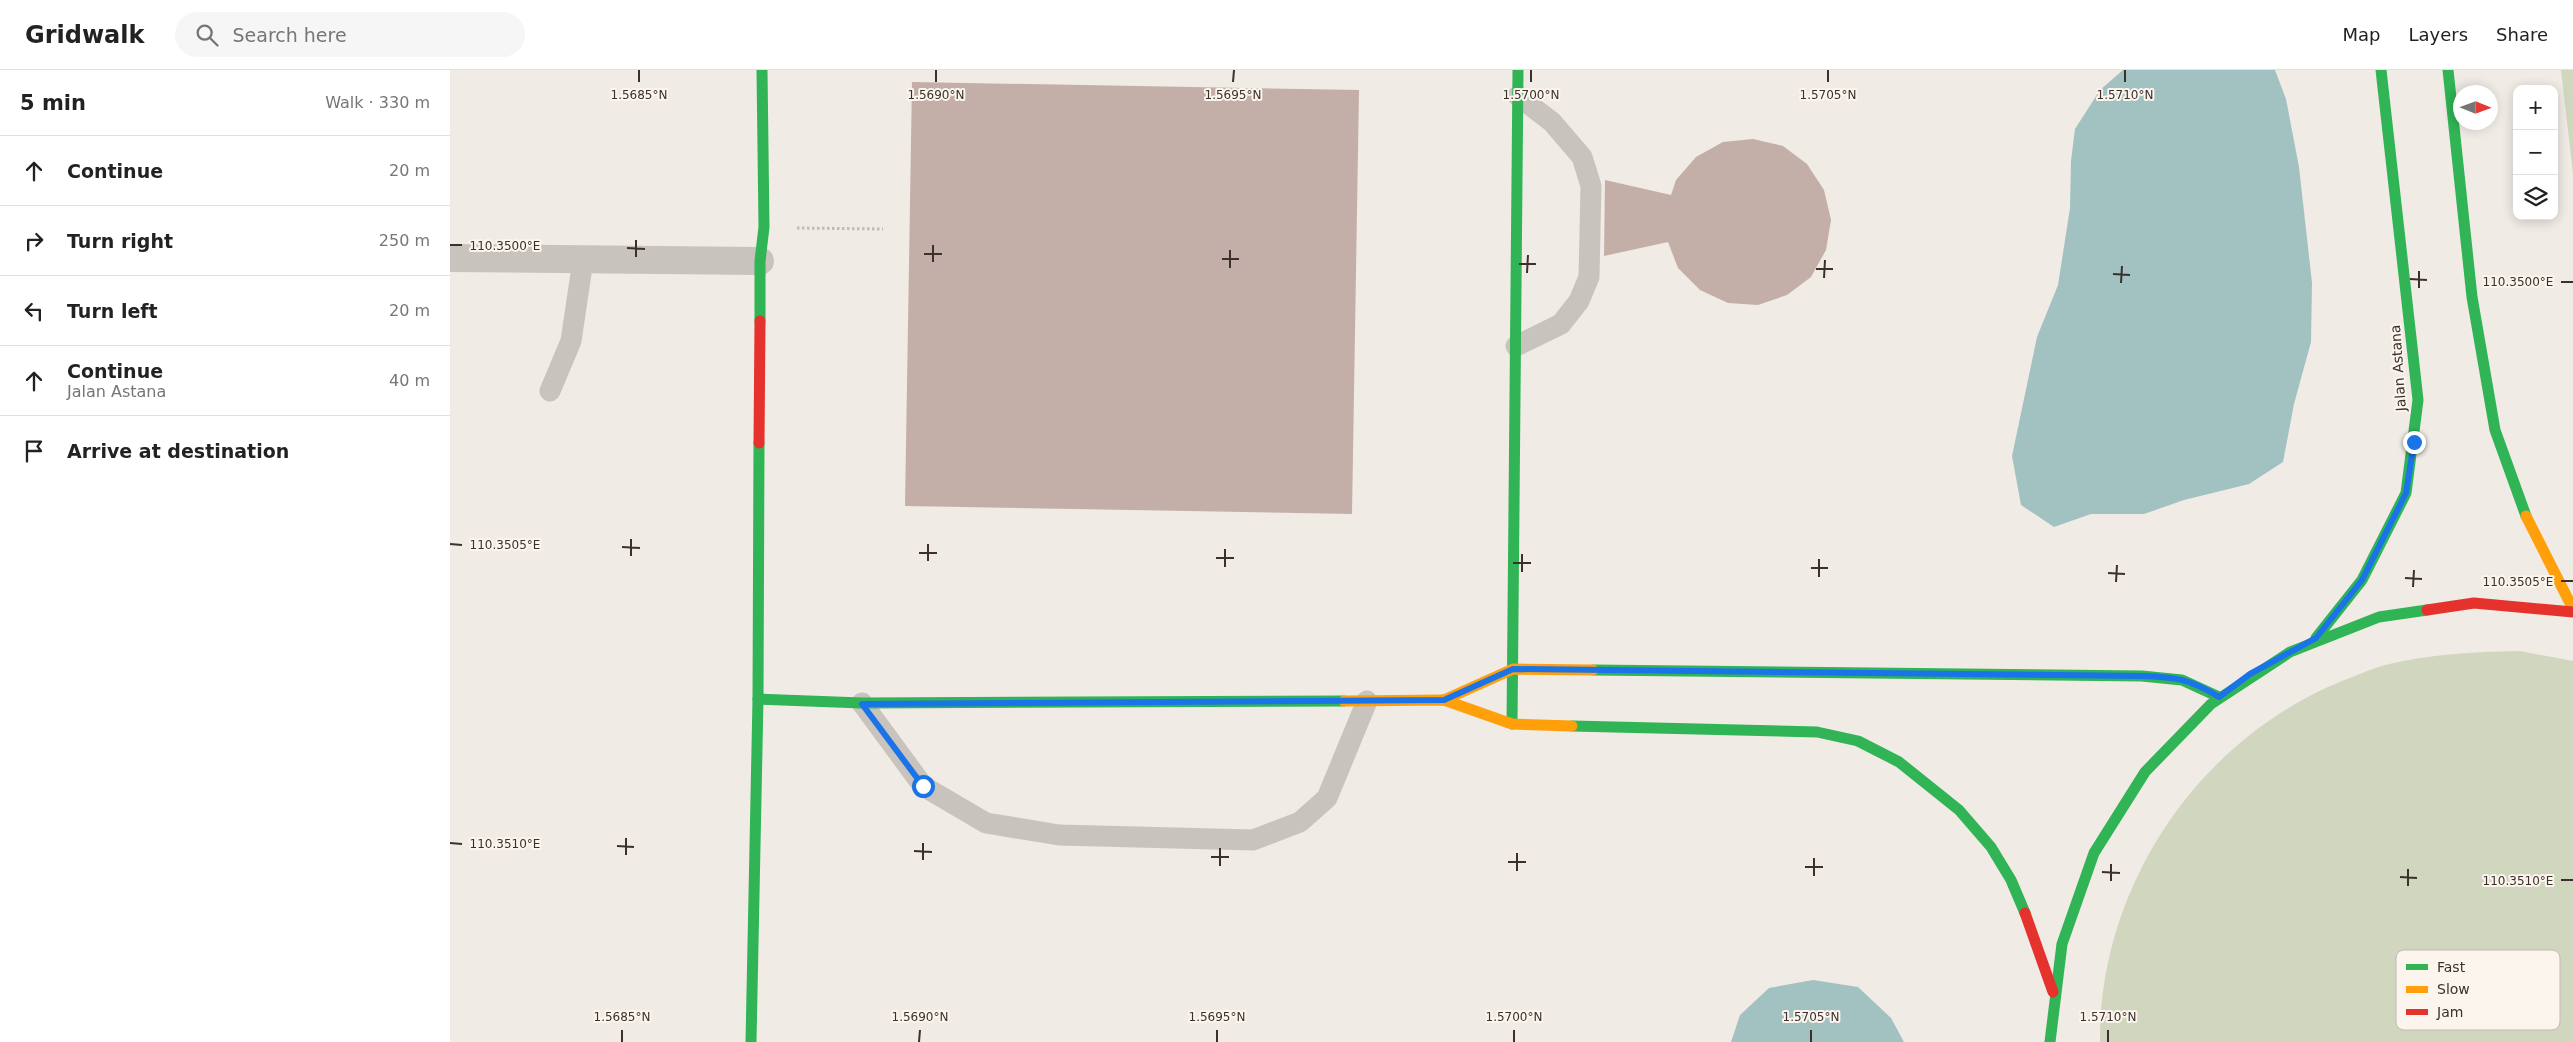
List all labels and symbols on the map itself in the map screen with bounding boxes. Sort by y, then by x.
north arrow [2453,85,2498,130]
text: 1.5685°N [611,88,667,102]
text: 1.5690°N [908,88,964,102]
text: 1.5695°N [1205,88,1261,102]
text: 1.5700°N [1503,88,1559,102]
text: 1.5705°N [1800,88,1856,102]
text: 1.5710°N [2097,88,2153,102]
text: 110.3500°E [470,239,540,253]
text: 110.3500°E [2483,275,2553,289]
street label: Jalan Astana [2387,324,2409,413]
route end [2403,431,2426,454]
text: 110.3505°E [470,538,540,552]
text: 110.3505°E [2483,575,2553,589]
route start [912,775,935,798]
text: 110.3510°E [470,837,540,851]
text: 110.3510°E [2483,874,2553,888]
legend [2396,950,2560,1030]
text: Fast [2437,959,2466,975]
text: Slow [2437,981,2470,997]
text: Jam [2436,1004,2463,1020]
text: 1.5685°N [594,1010,650,1024]
text: 1.5690°N [892,1010,948,1024]
text: 1.5695°N [1189,1010,1245,1024]
text: 1.5700°N [1486,1010,1542,1024]
text: 1.5705°N [1783,1010,1839,1024]
text: 1.5710°N [2080,1010,2136,1024]

